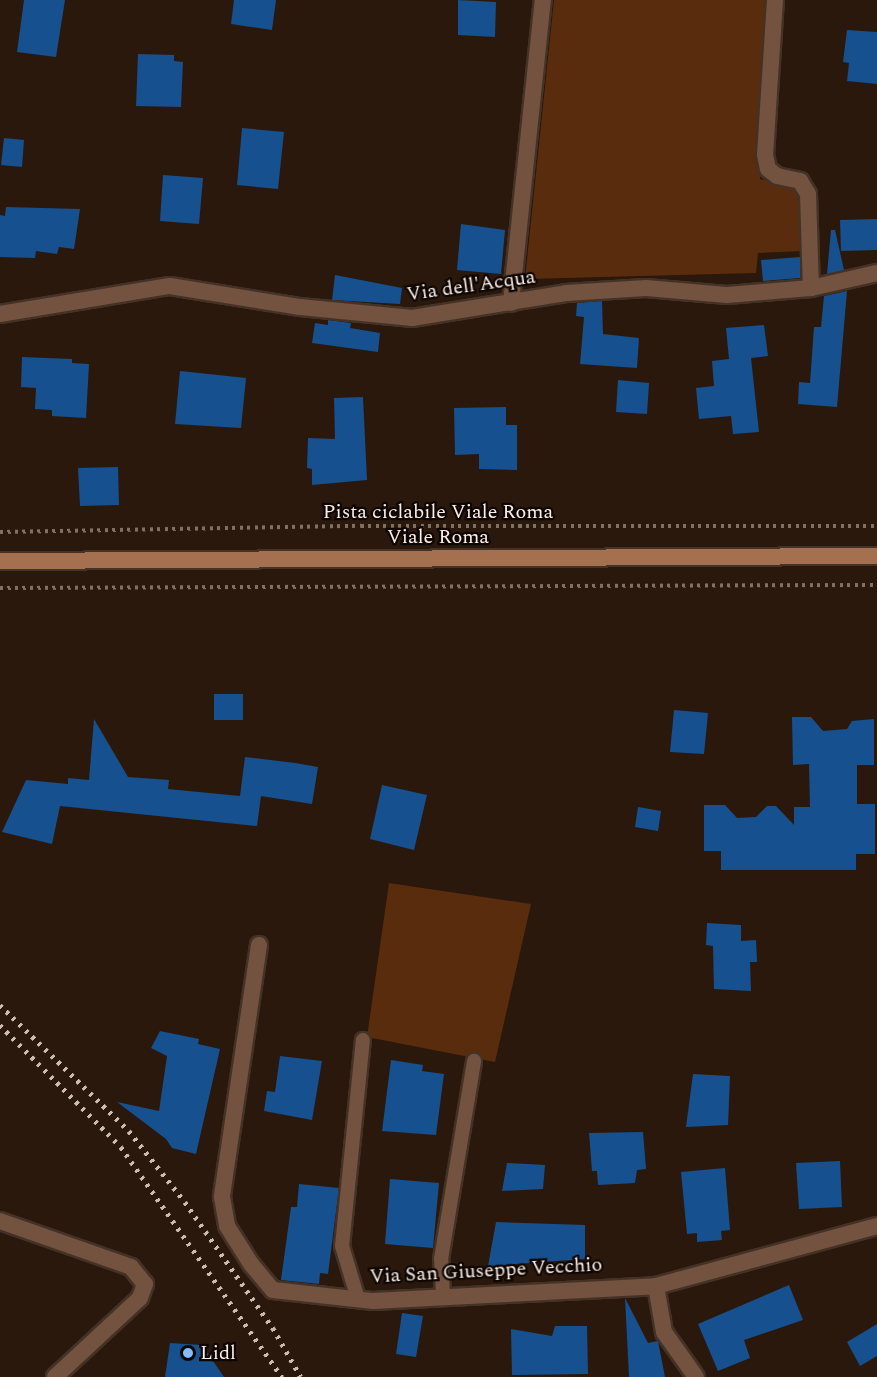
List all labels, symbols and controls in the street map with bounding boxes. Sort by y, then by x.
street label: Via dell'Acqua [405,265,537,307]
street label: Pista ciclabile Viale Roma [323,500,553,524]
street label: Viale Roma [387,525,489,549]
street label: Via San Giuseppe Vecchio [369,1253,603,1289]
place label: Lidl [200,1341,236,1365]
marker: Lidl [181,1346,195,1360]

